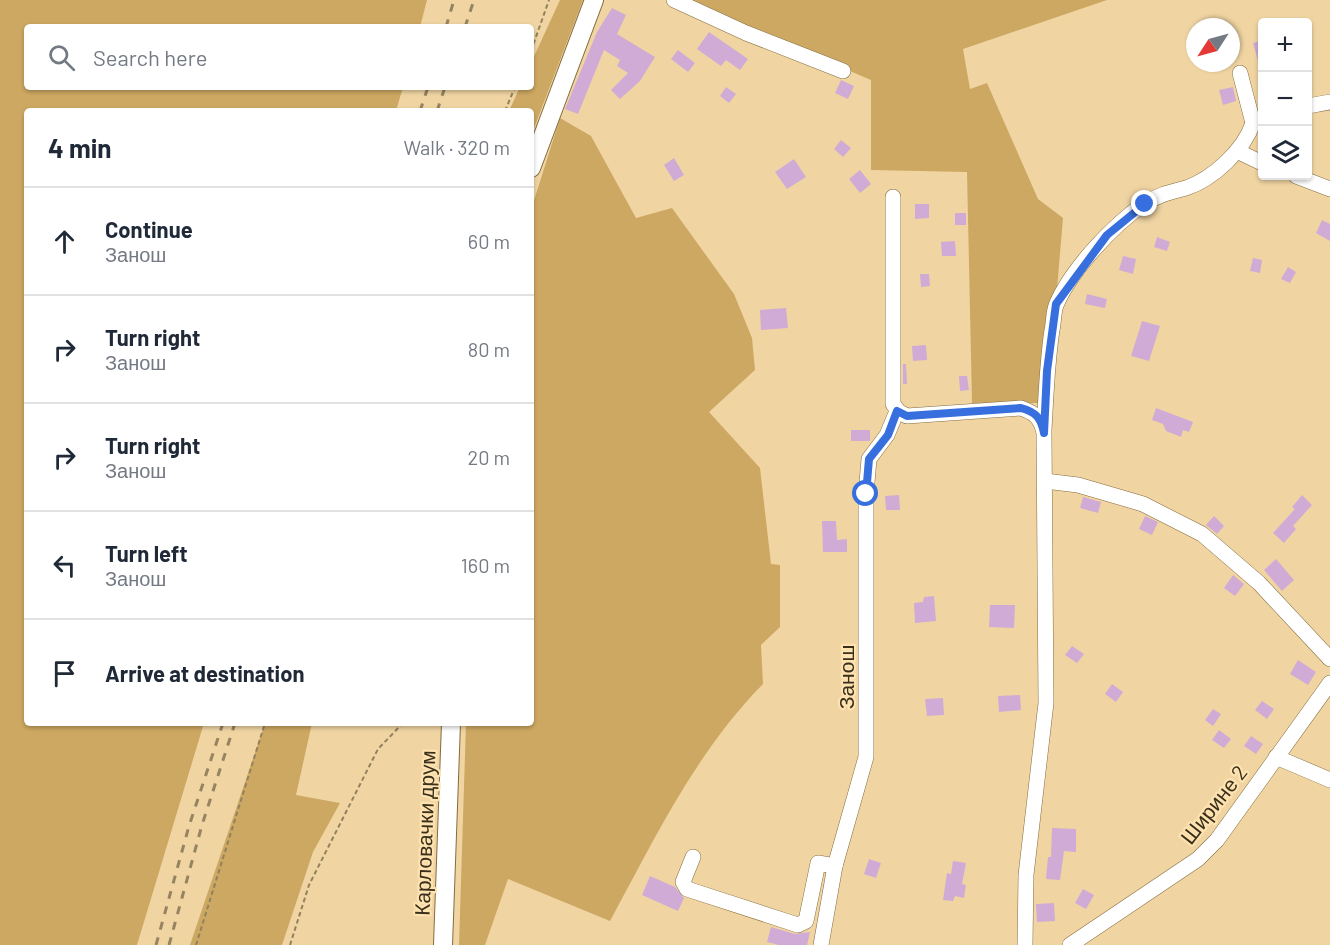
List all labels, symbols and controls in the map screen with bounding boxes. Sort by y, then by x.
north arrow [1186,18,1240,72]
map controls [1258,18,1312,180]
button: + [1258,18,1312,72]
search box [24,24,534,90]
icon: search [45,41,78,74]
text: Search here [93,44,207,70]
button: − [1258,72,1312,126]
button: layers [1258,126,1312,180]
text: 4 min [48,132,112,163]
text: Walk · 320 m [403,135,510,159]
route end [1131,190,1157,216]
text: Continue [105,216,193,242]
icon: ahead [48,225,81,258]
text: 60 m [468,229,510,253]
text: Занош [105,242,166,266]
text: Turn right [105,324,200,350]
icon: right [48,333,81,366]
text: 80 m [468,337,510,361]
text: Занош [105,350,166,374]
text: Turn right [105,432,200,458]
icon: right [48,441,81,474]
text: 20 m [467,445,510,469]
text: Занош [105,458,166,482]
route start [852,480,878,506]
text: Turn left [105,540,188,566]
icon: left [48,549,81,582]
text: 160 m [461,553,510,577]
text: Занош [105,566,166,590]
street label: Занош [833,645,858,709]
icon: arrive [48,657,81,690]
text: Arrive at destination [105,660,304,686]
street label: Карловачки друм [409,750,439,916]
street label: Ширине 2 [1174,760,1252,848]

